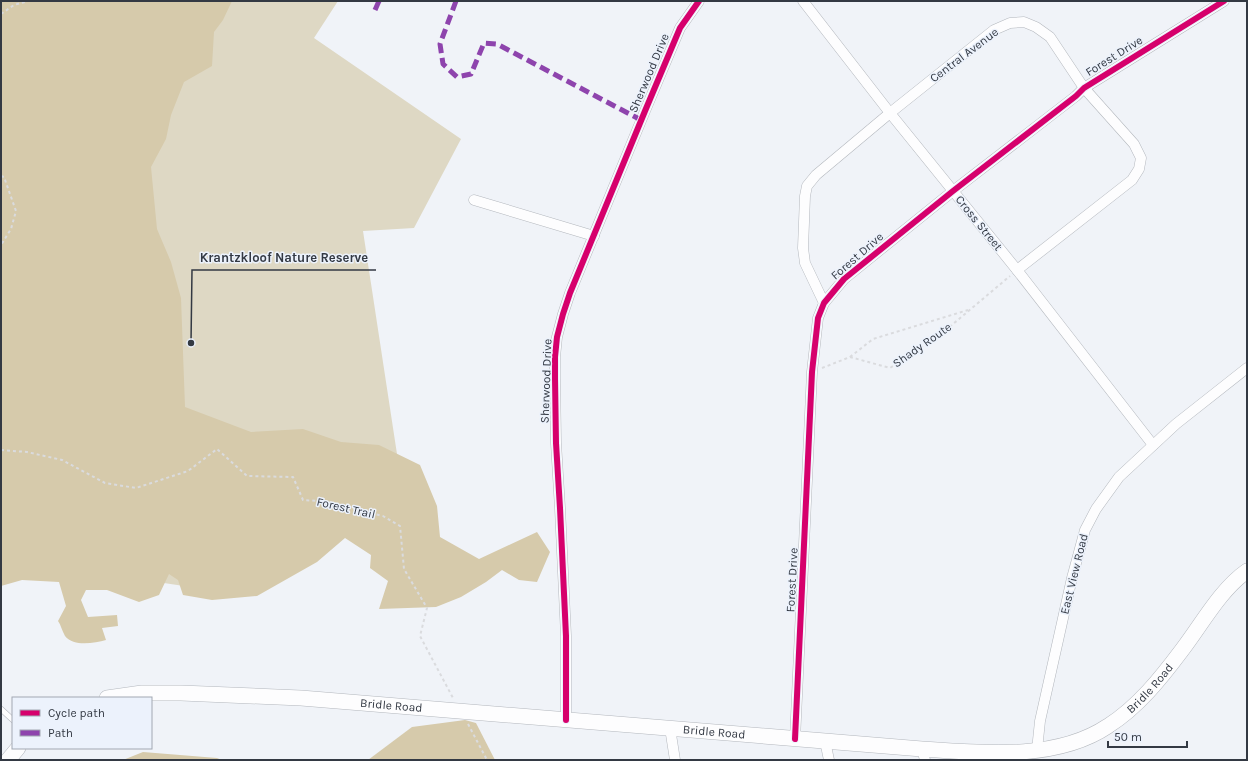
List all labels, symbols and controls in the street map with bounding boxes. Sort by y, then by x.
street label: Central Avenue [927,25,1001,85]
street label: Sherwood Drive [626,31,672,115]
street label: Forest Drive [1083,33,1145,79]
street label: Cross Street [953,193,1006,254]
street label: Forest Drive [828,229,886,283]
callout: Krantzkloof Nature Reserve [192,245,376,270]
text: Krantzkloof Nature Reserve [200,250,368,265]
street label: Shady Route [890,320,954,370]
street label: Sherwood Drive [538,338,554,424]
street label: Forest Trail [315,494,377,522]
street label: East View Road [1057,532,1091,616]
street label: Forest Drive [783,547,801,613]
street label: Bridle Road [1124,661,1176,716]
street label: Bridle Road [359,696,423,715]
legend [12,697,152,749]
text: Cycle path [48,706,105,720]
street label: Bridle Road [682,722,746,741]
scale bar [1108,723,1187,749]
text: Path [48,726,73,740]
text: 50 m [1114,730,1142,744]

